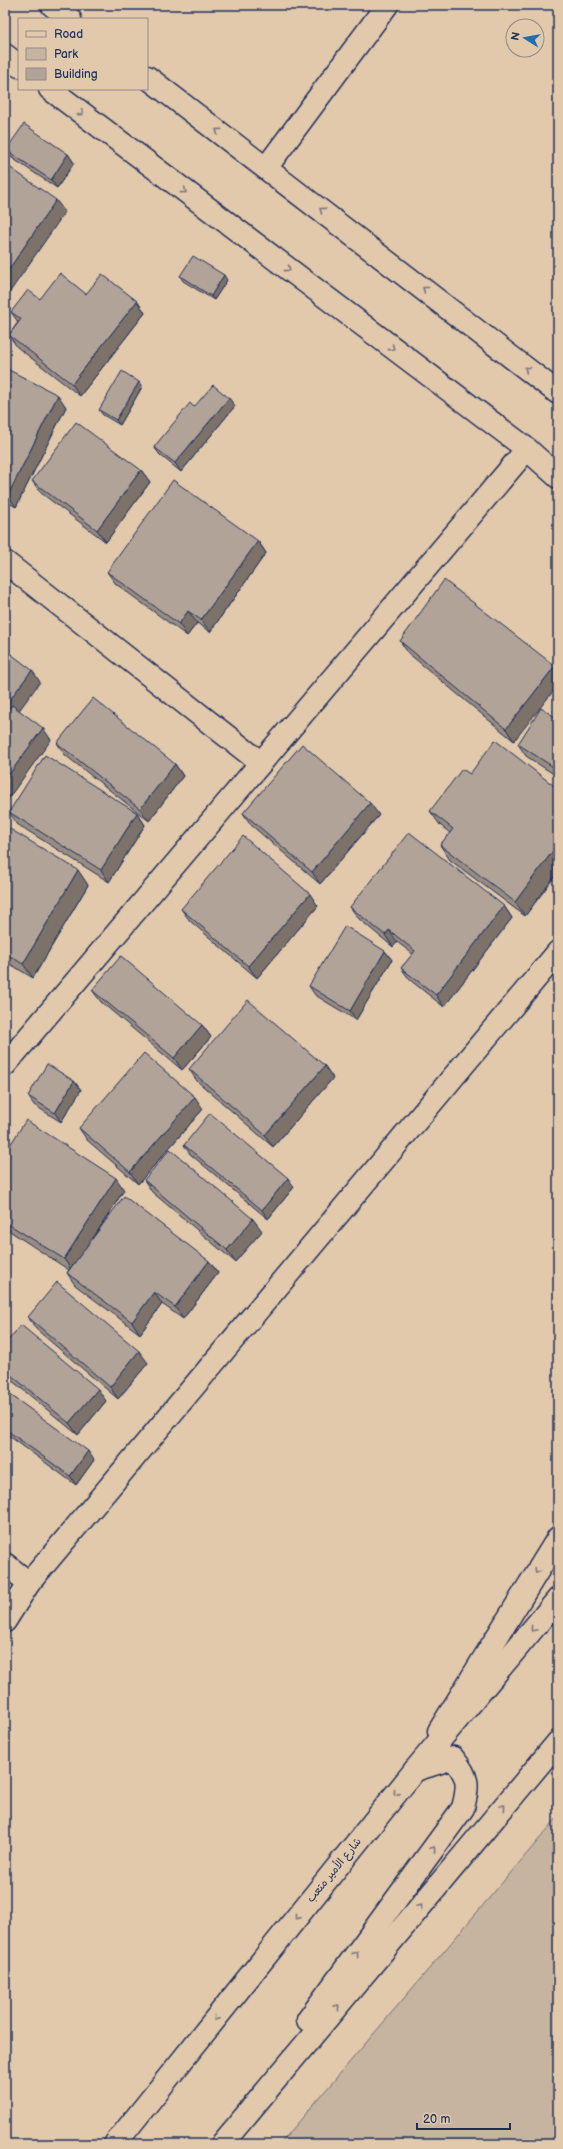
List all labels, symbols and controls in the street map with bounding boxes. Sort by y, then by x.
legend [18,18,148,90]
north arrow [505,18,545,58]
text: Road [54,27,83,42]
text: N [509,31,523,41]
text: Park [54,47,78,62]
text: Building [54,67,98,82]
one-way arrow [76,108,83,115]
one-way arrow [216,129,223,136]
one-way arrow [180,186,187,193]
one-way arrow [319,208,326,215]
one-way arrow [284,265,291,272]
one-way arrow [422,287,429,294]
one-way arrow [387,343,394,350]
one-way arrow [525,367,532,374]
one-way arrow [535,1567,542,1574]
one-way arrow [530,1625,537,1632]
one-way arrow [393,1789,400,1796]
one-way arrow [499,1804,506,1812]
street label: شارع الأمير متعب [303,1834,366,1906]
one-way arrow [428,1846,436,1853]
one-way arrow [416,1904,423,1912]
one-way arrow [294,1912,301,1919]
one-way arrow [351,1951,359,1958]
one-way arrow [332,2004,339,2011]
one-way arrow [213,2014,220,2021]
scale bar [417,2105,510,2131]
text: 20 m [423,2112,450,2127]

